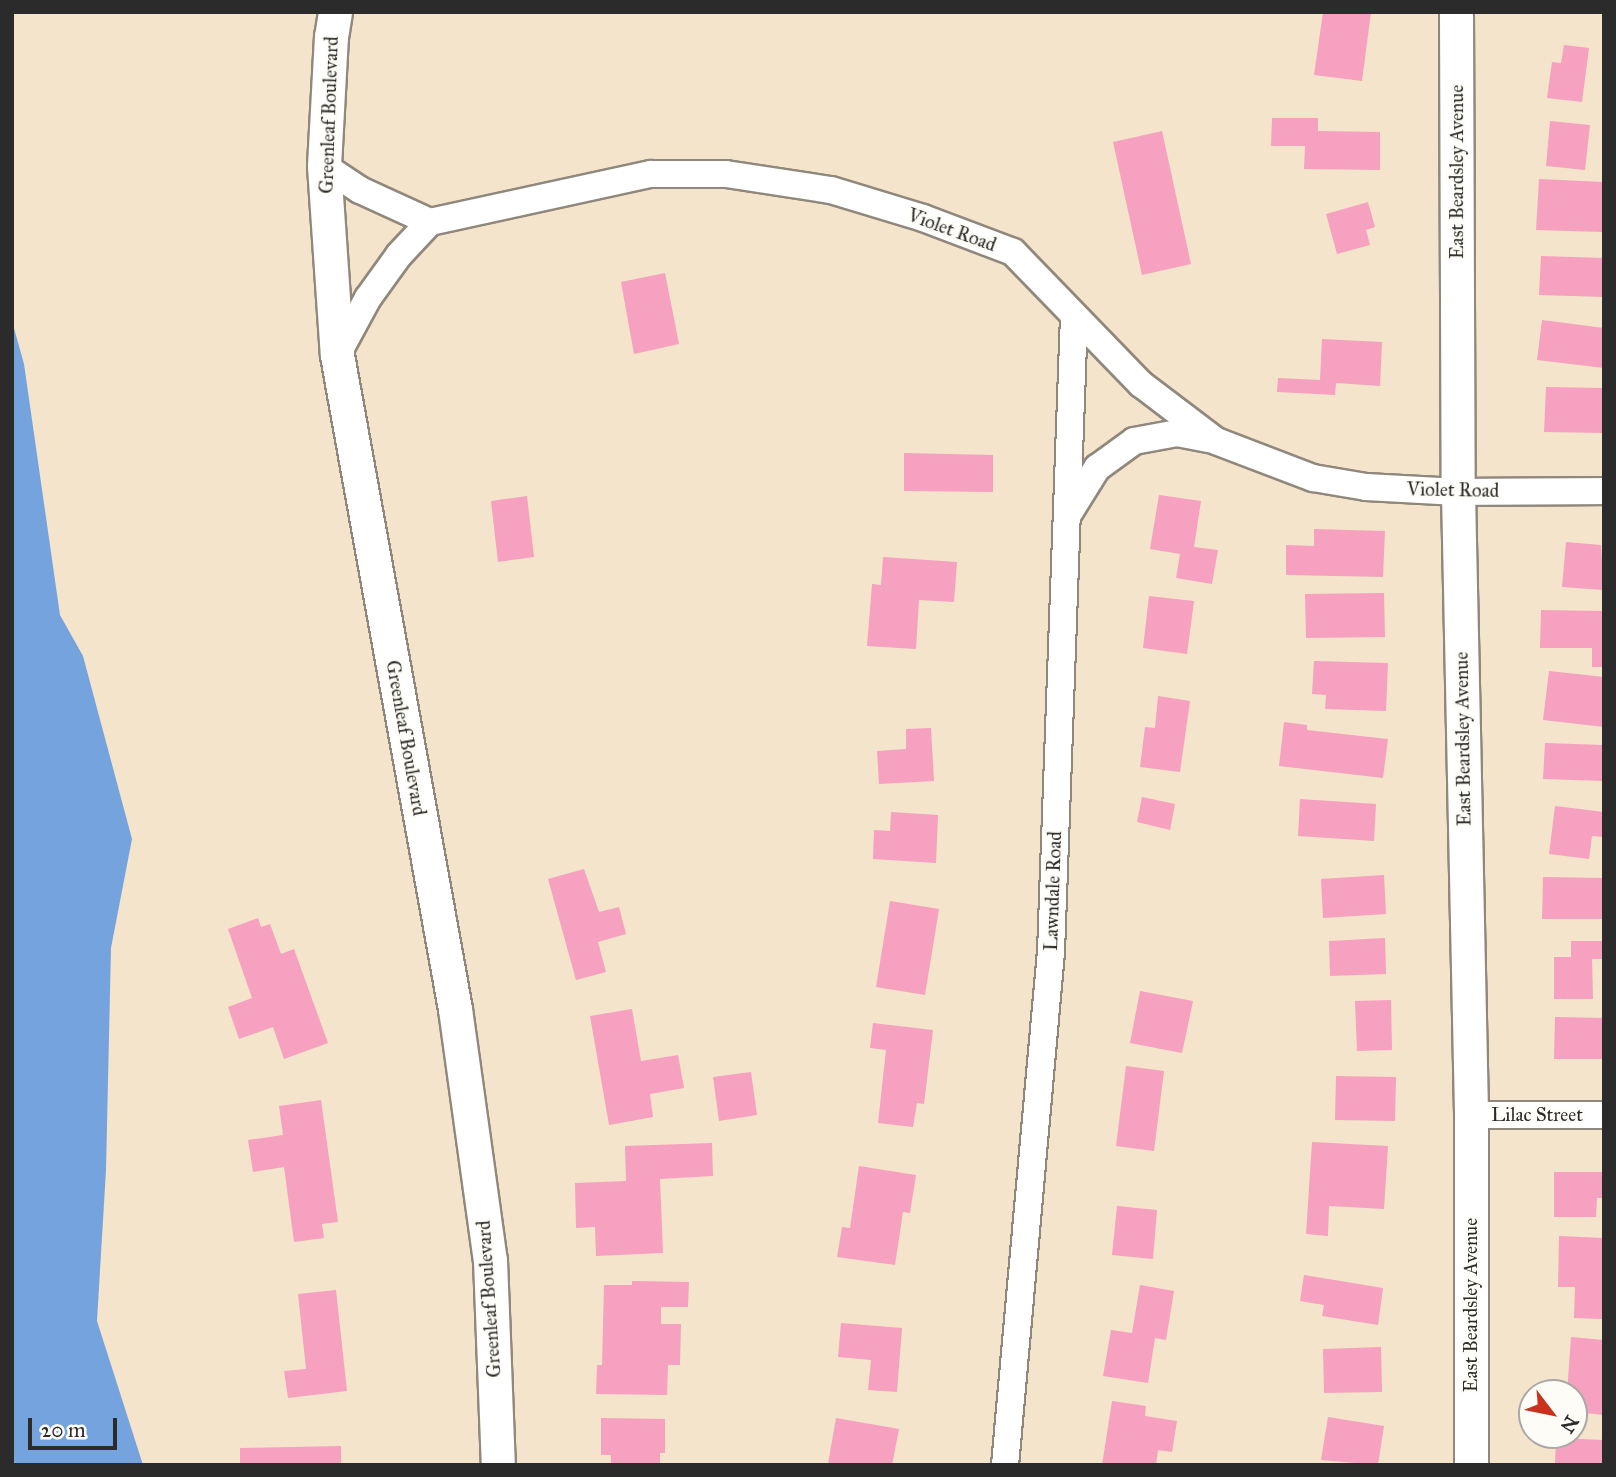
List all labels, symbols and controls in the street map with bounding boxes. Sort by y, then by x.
street label: Greenleaf Boulevard [315,36,343,194]
street label: East Beardsley Avenue [1446,85,1468,259]
street label: Violet Road [905,204,999,256]
street label: Violet Road [1407,478,1499,502]
street label: East Beardsley Avenue [1450,652,1476,826]
street label: Greenleaf Boulevard [381,658,431,818]
street label: Lawndale Road [1040,831,1066,951]
street label: Lilac Street [1491,1104,1583,1126]
street label: East Beardsley Avenue [1460,1218,1482,1392]
street label: Greenleaf Boulevard [472,1220,506,1378]
north arrow [1518,1379,1588,1449]
scale bar [32,1404,121,1448]
text: N [1556,1411,1584,1437]
text: 20 m [41,1417,86,1443]

